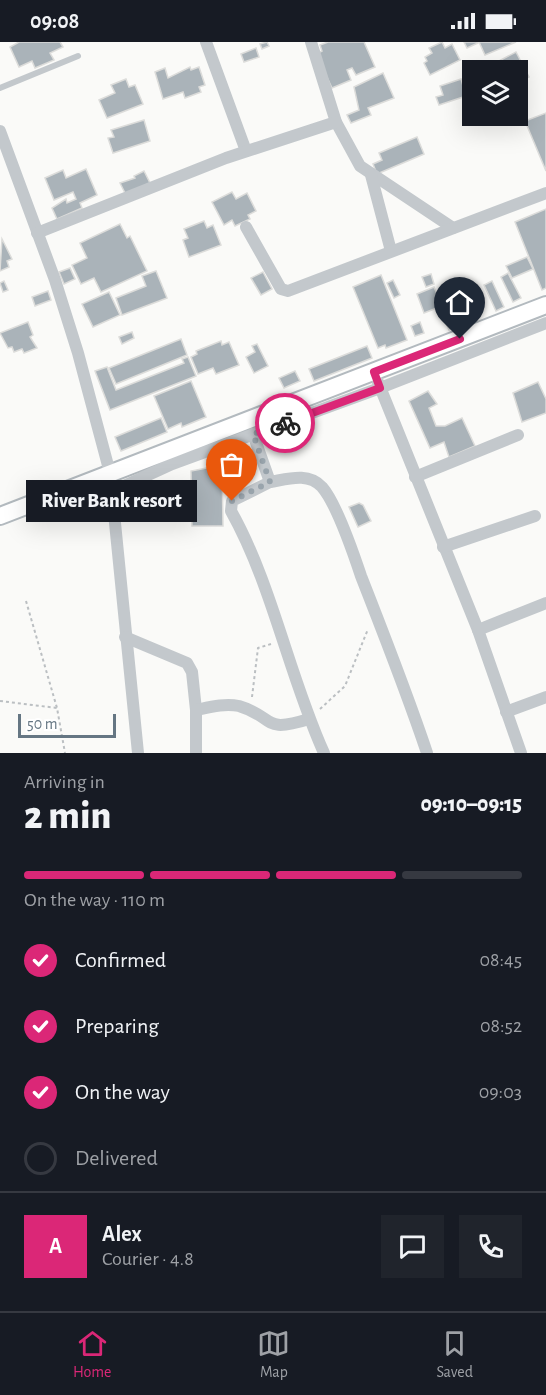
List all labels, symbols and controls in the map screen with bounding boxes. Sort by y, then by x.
text: 09:08 [30,10,79,32]
map controls [462,60,528,126]
button: layers [462,60,528,126]
pin [434,277,485,339]
icon: home [443,286,476,319]
courier [255,393,315,453]
icon: bike [269,407,302,440]
pin [206,439,257,501]
icon: bag [215,448,248,481]
callout: River Bank resort [25,480,196,522]
text: River Bank resort [41,491,182,511]
scale bar [18,711,116,738]
text: 50 m [27,716,58,732]
text: Arriving in [24,772,105,792]
text: 09:10–09:15 [420,793,522,815]
text: 2 min [24,797,111,836]
text: On the way · 110 m [24,890,165,910]
icon: check [24,944,57,977]
text: Confirmed [75,949,166,971]
text: 08:45 [479,950,522,970]
icon: check [24,1010,57,1043]
text: Preparing [75,1015,159,1037]
text: 08:52 [480,1016,522,1036]
icon: check [24,1076,57,1109]
text: On the way [75,1081,170,1103]
text: 09:03 [479,1082,522,1102]
text: Delivered [75,1147,158,1169]
button: chat [381,1215,444,1278]
button: phone [459,1215,522,1278]
text: Alex [102,1223,142,1245]
text: A [49,1235,62,1257]
text: Courier · 4.8 [102,1249,194,1269]
tab: Home [73,1327,111,1382]
tab: Map [257,1327,290,1382]
tab: Saved [436,1327,473,1382]

